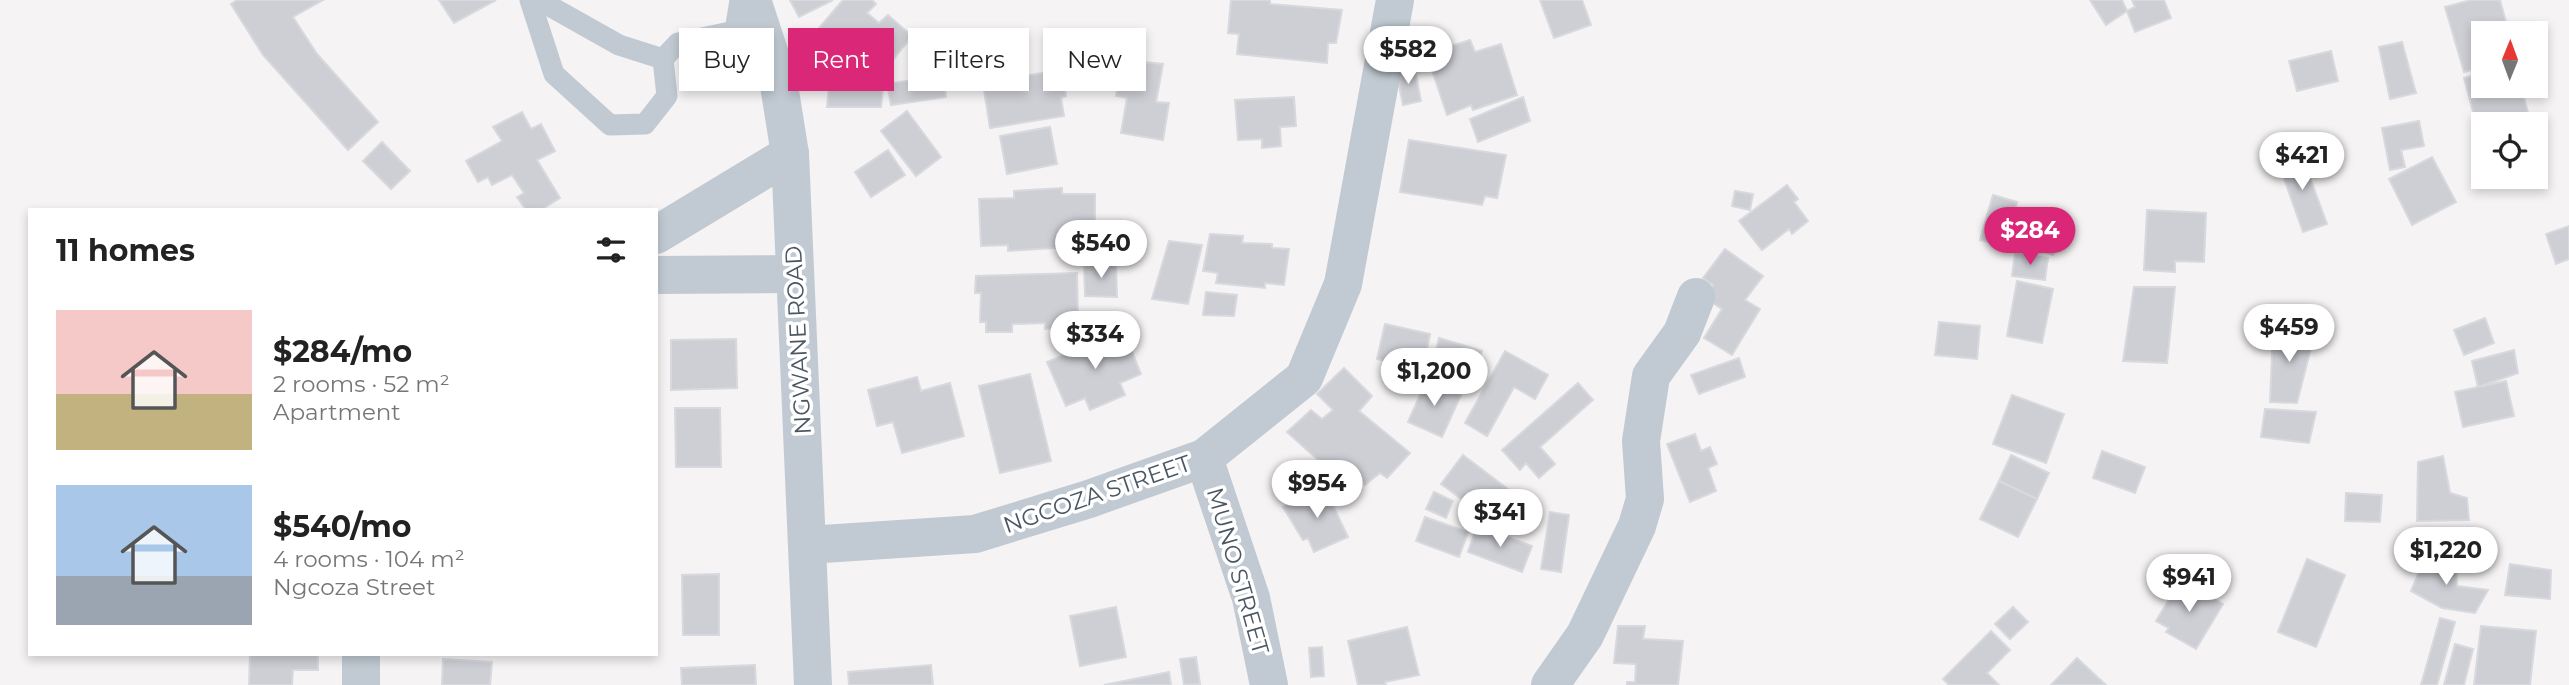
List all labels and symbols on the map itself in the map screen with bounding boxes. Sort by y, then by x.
north arrow [2471,21,2548,98]
pin: $582 [1367,27,1449,86]
pin: $421 [2261,132,2343,192]
pin: $284 [1989,208,2071,267]
pin: $540 [1060,220,1142,280]
street label: NGWANE ROAD [779,245,817,435]
pin: $459 [2248,304,2330,364]
pin: $334 [1054,312,1136,371]
pin: $1,200 [1377,348,1491,408]
street label: NGCOZA STREET [1000,449,1195,539]
pin: $954 [1276,461,1358,520]
street label: MUNO STREET [1201,485,1275,658]
pin: $341 [1459,490,1541,549]
pin: $1,220 [2389,528,2503,587]
pin: $941 [2148,554,2230,614]

